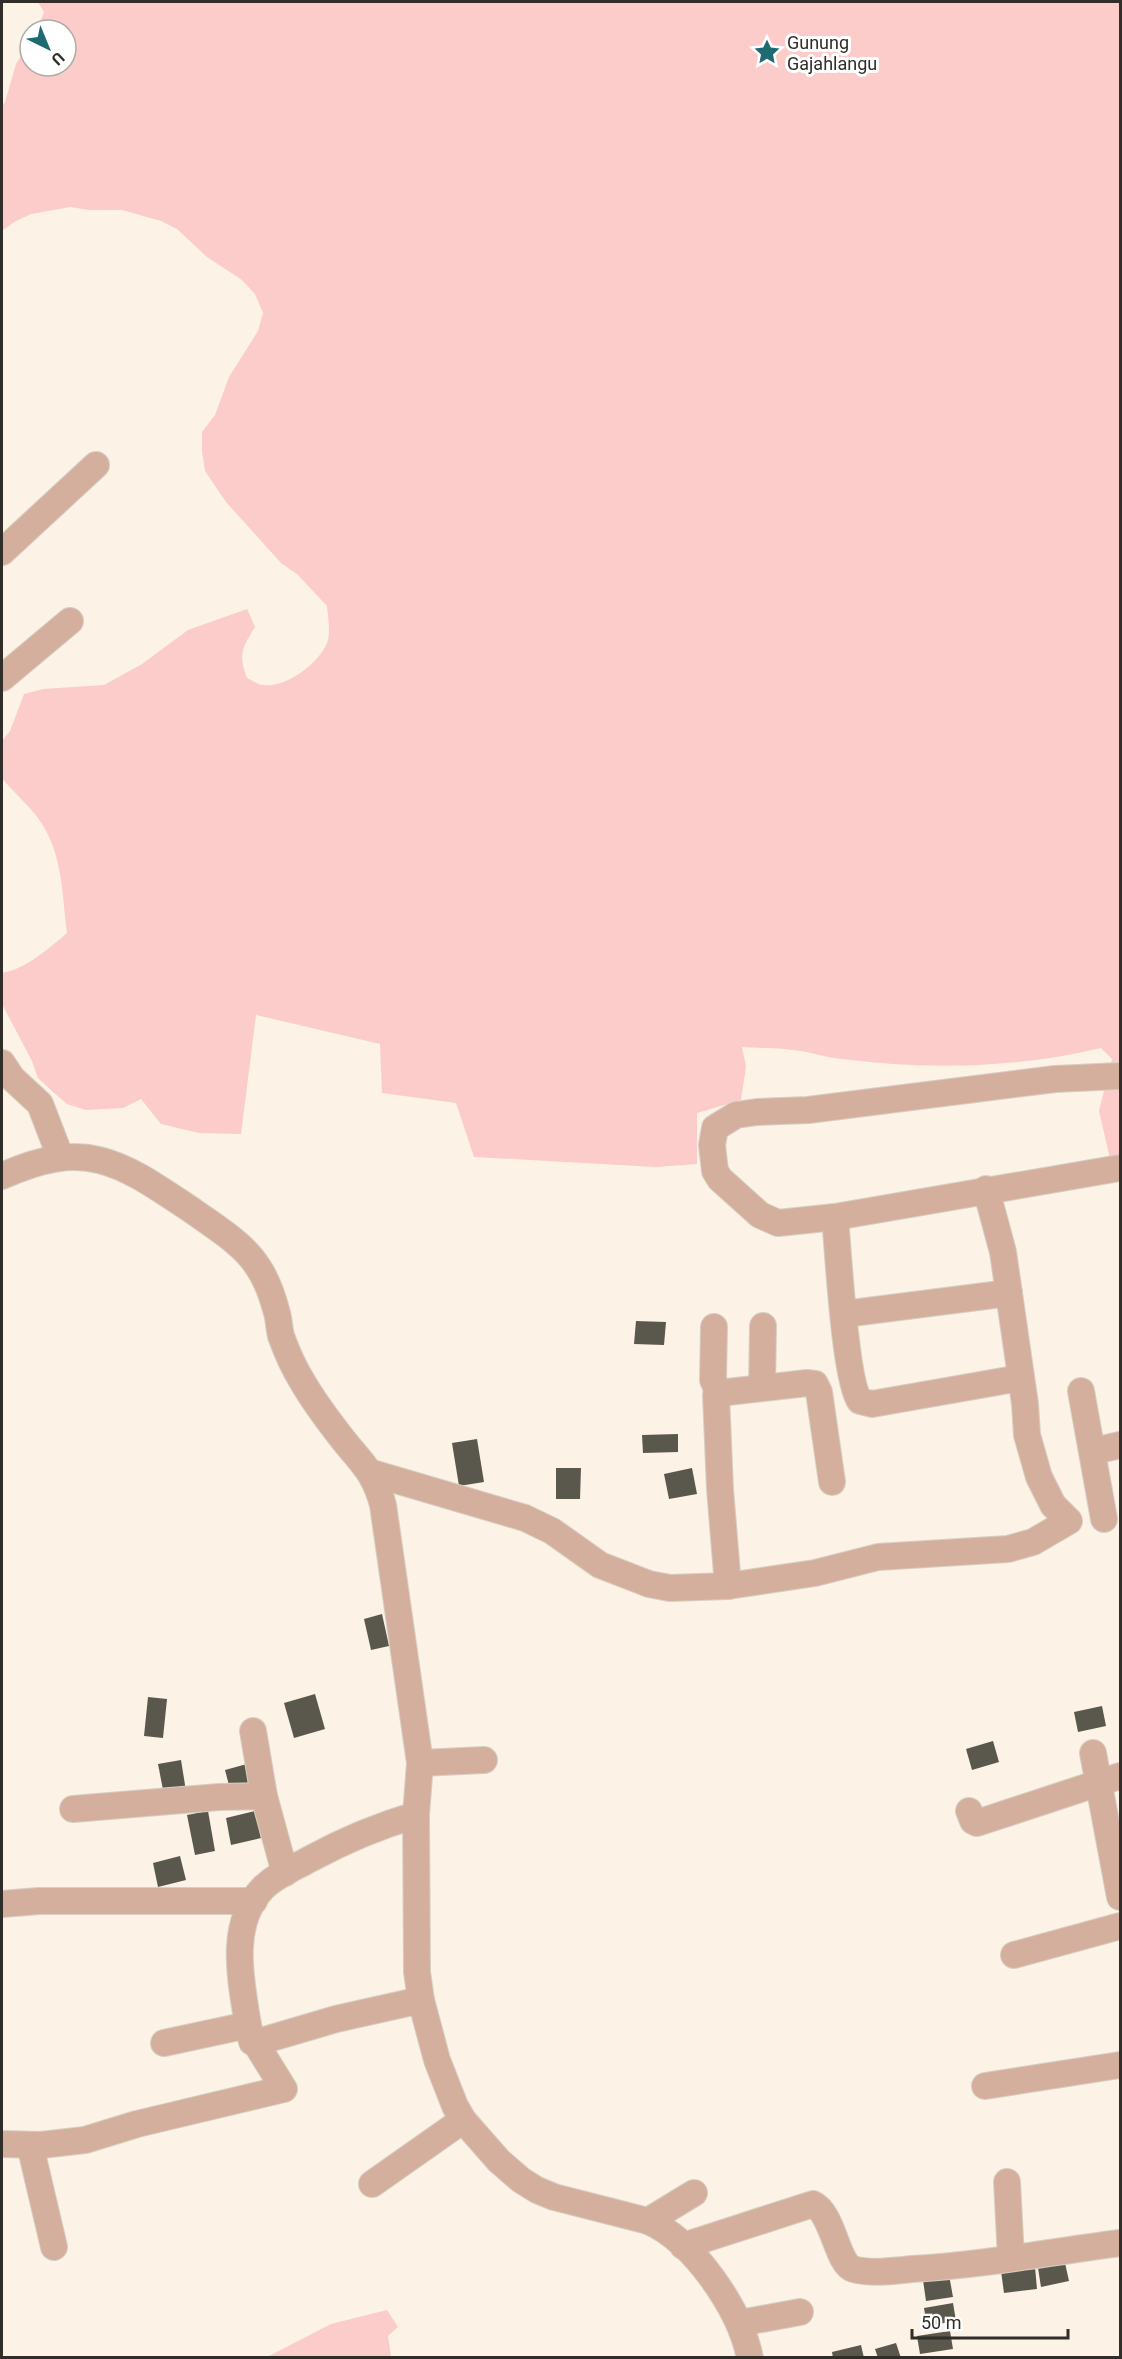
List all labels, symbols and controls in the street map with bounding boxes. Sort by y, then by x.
north arrow [18,18,78,78]
place label: Gunung Gajahlangu [787,32,877,74]
place icon: Gunung Gajahlangu [752,37,782,67]
text: U [48,48,68,69]
scale bar [912,2302,1068,2340]
text: 50 m [921,2312,961,2333]

